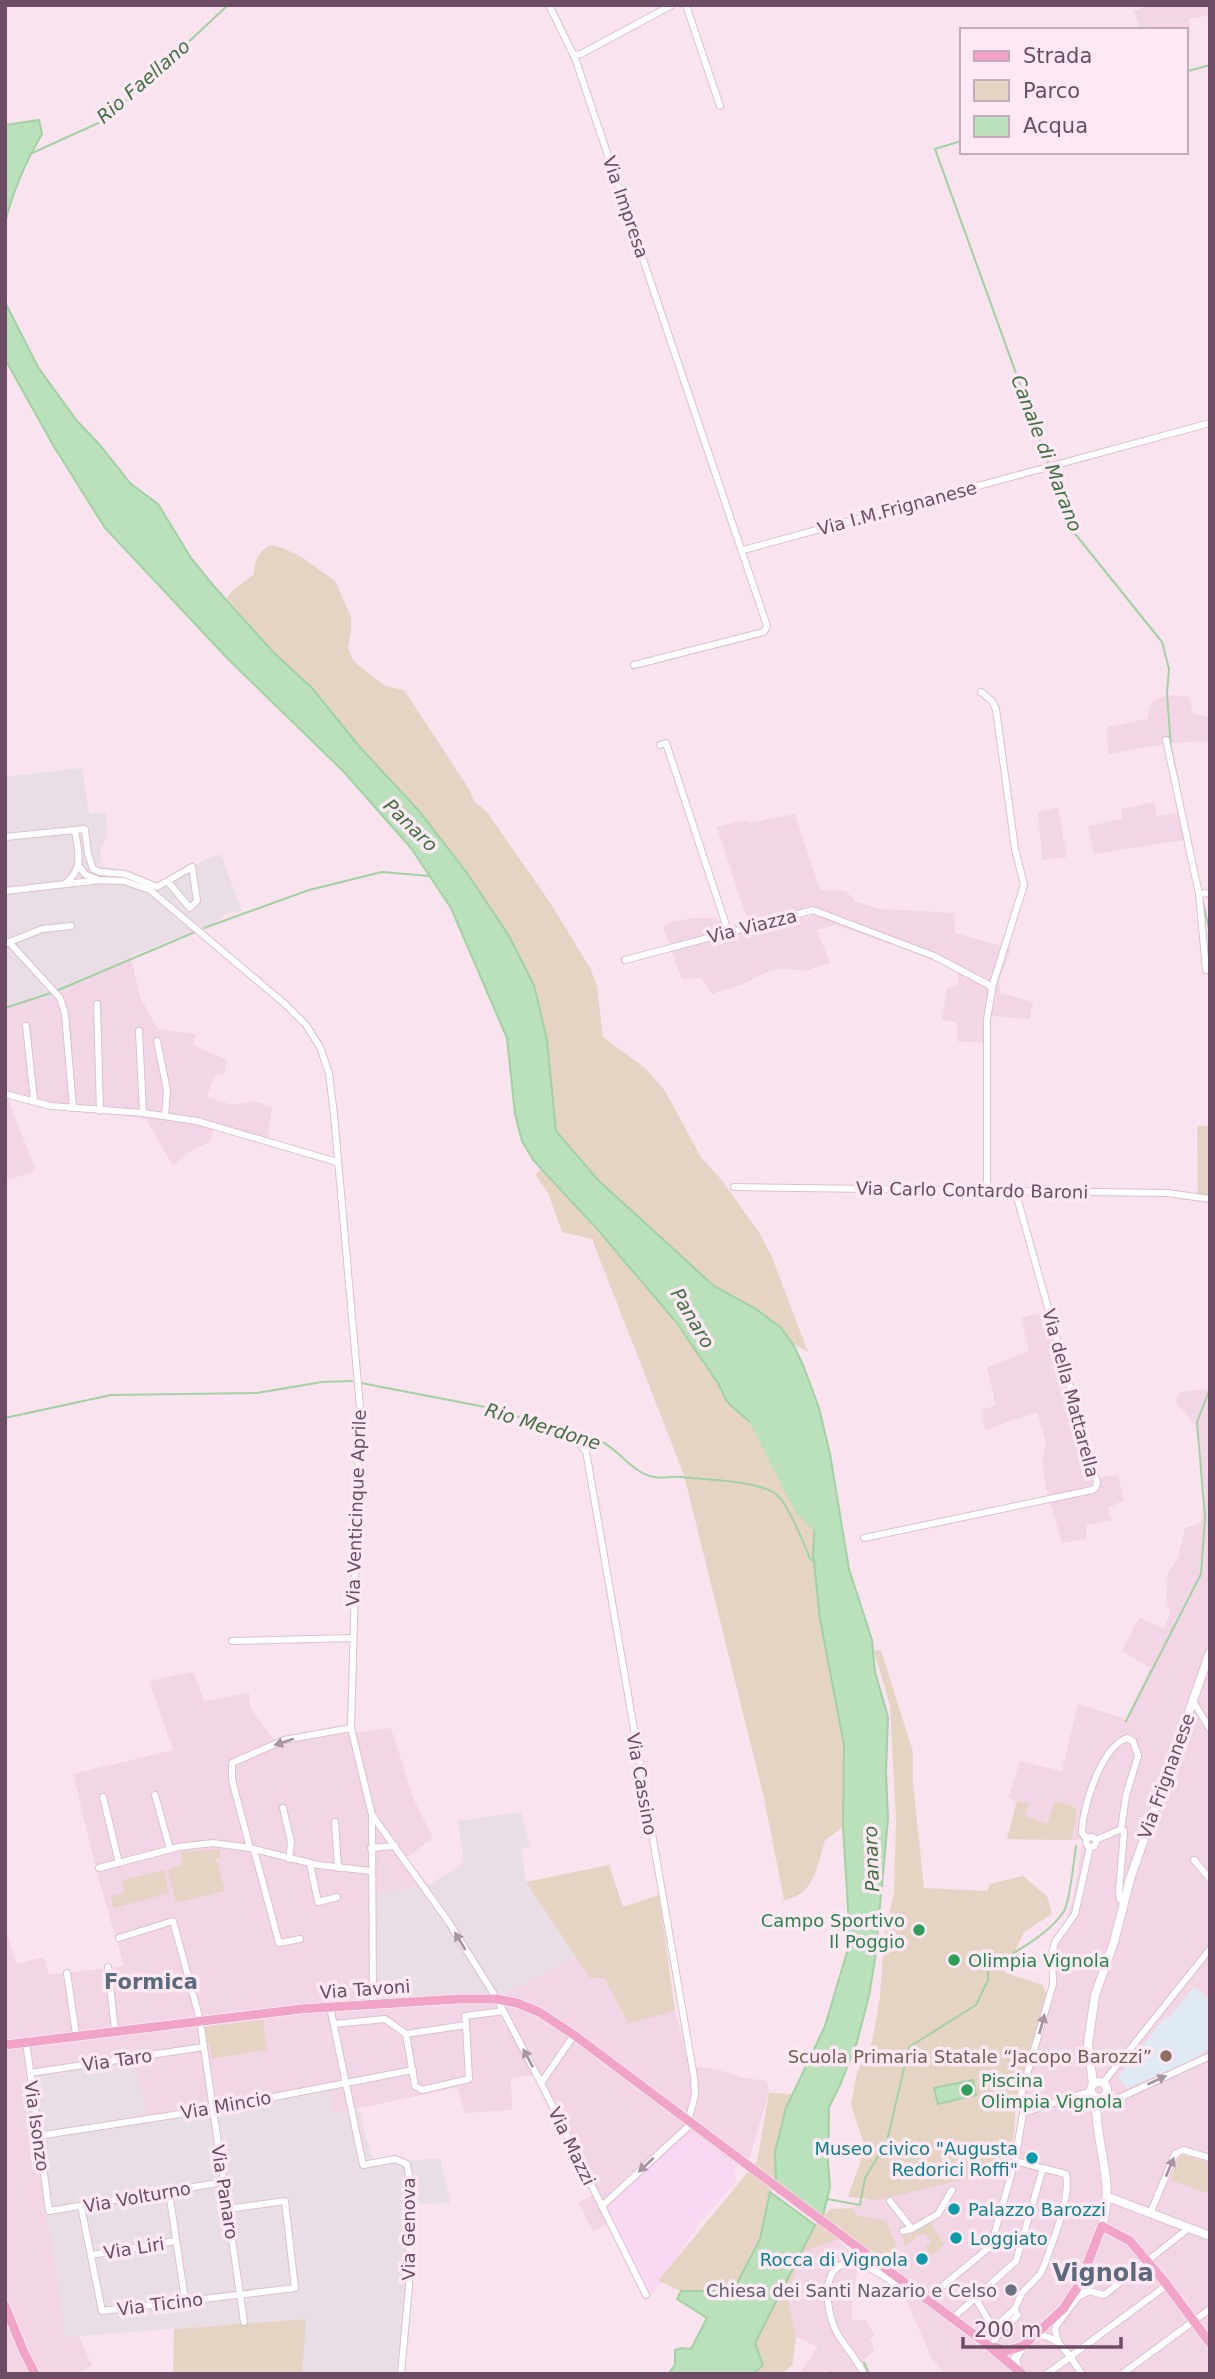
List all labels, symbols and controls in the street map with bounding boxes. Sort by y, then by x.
legend [960,28,1187,154]
water label: Rio Faellano [92,35,194,127]
text: Strada [1023,44,1092,68]
text: Parco [1023,79,1080,103]
text: Acqua [1023,114,1088,138]
street label: Via Impresa [599,153,653,261]
water label: Canale di Marano [1007,372,1087,534]
street label: Via I.M.Frignanese [815,477,979,539]
water label: Panaro [380,794,442,856]
street label: Via Viazza [705,905,799,947]
street label: Via Carlo Contardo Baroni [856,1177,1088,1203]
water label: Panaro [667,1284,719,1352]
street label: Via della Mattarella [1038,1306,1104,1480]
water label: Rio Merdone [483,1398,603,1454]
street label: Via Venticinque Aprile [342,1409,370,1607]
street label: Via Frignanese [1134,1710,1198,1842]
street label: Via Cassino [623,1731,661,1837]
one-way arrow [274,1737,295,1747]
water label: Panaro [859,1826,883,1892]
place label: Campo Sportivo Il Poggio [761,1910,905,1952]
marker: Campo Sportivo Il Poggio [911,1922,927,1938]
one-way arrow [454,1932,466,1951]
place label: Olimpia Vignola [968,1950,1110,1971]
marker: Olimpia Vignola [946,1952,962,1968]
district label: Formica [104,1970,198,1994]
street label: Via Tavoni [319,1975,411,2003]
one-way arrow [1038,2013,1048,2034]
street label: Via Taro [81,2045,153,2075]
place label: Scuola Primaria Statale “Jacopo Barozzi” [788,2046,1152,2067]
one-way arrow [522,2048,534,2068]
marker: Scuola Primaria Statale “Jacopo Barozzi” [1158,2048,1174,2064]
place label: Piscina Olimpia Vignola [981,2070,1123,2112]
one-way arrow [1146,2074,1167,2085]
street label: Via Isonzo [20,2079,54,2173]
marker: Piscina Olimpia Vignola [959,2082,975,2098]
street label: Via Mincio [179,2087,273,2123]
street label: Via Mazzi [544,2104,600,2188]
place label: Museo civico "Augusta Redorici Roffi" [814,2138,1018,2180]
street label: Via Panaro [207,2143,243,2241]
marker: Museo civico "Augusta Redorici Roffi" [1024,2150,1040,2166]
one-way arrow [638,2157,655,2173]
one-way arrow [1164,2157,1176,2177]
street label: Via Volturno [82,2177,192,2217]
street label: Via Genova [398,2178,419,2280]
place label: Palazzo Barozzi [968,2199,1106,2220]
marker: Palazzo Barozzi [946,2201,962,2217]
place label: Loggiato [970,2228,1048,2249]
marker: Loggiato [948,2230,964,2246]
street label: Via Liri [102,2233,166,2263]
place label: Rocca di Vignola [760,2249,908,2270]
marker: Rocca di Vignola [914,2251,930,2267]
district label: Vignola [1052,2259,1154,2287]
place label: Chiesa dei Santi Nazario e Celso [706,2280,997,2301]
marker: Chiesa dei Santi Nazario e Celso [1003,2282,1019,2298]
street label: Via Ticino [116,2288,204,2320]
scale bar [963,2306,1120,2350]
text: 200 m [974,2318,1041,2342]

